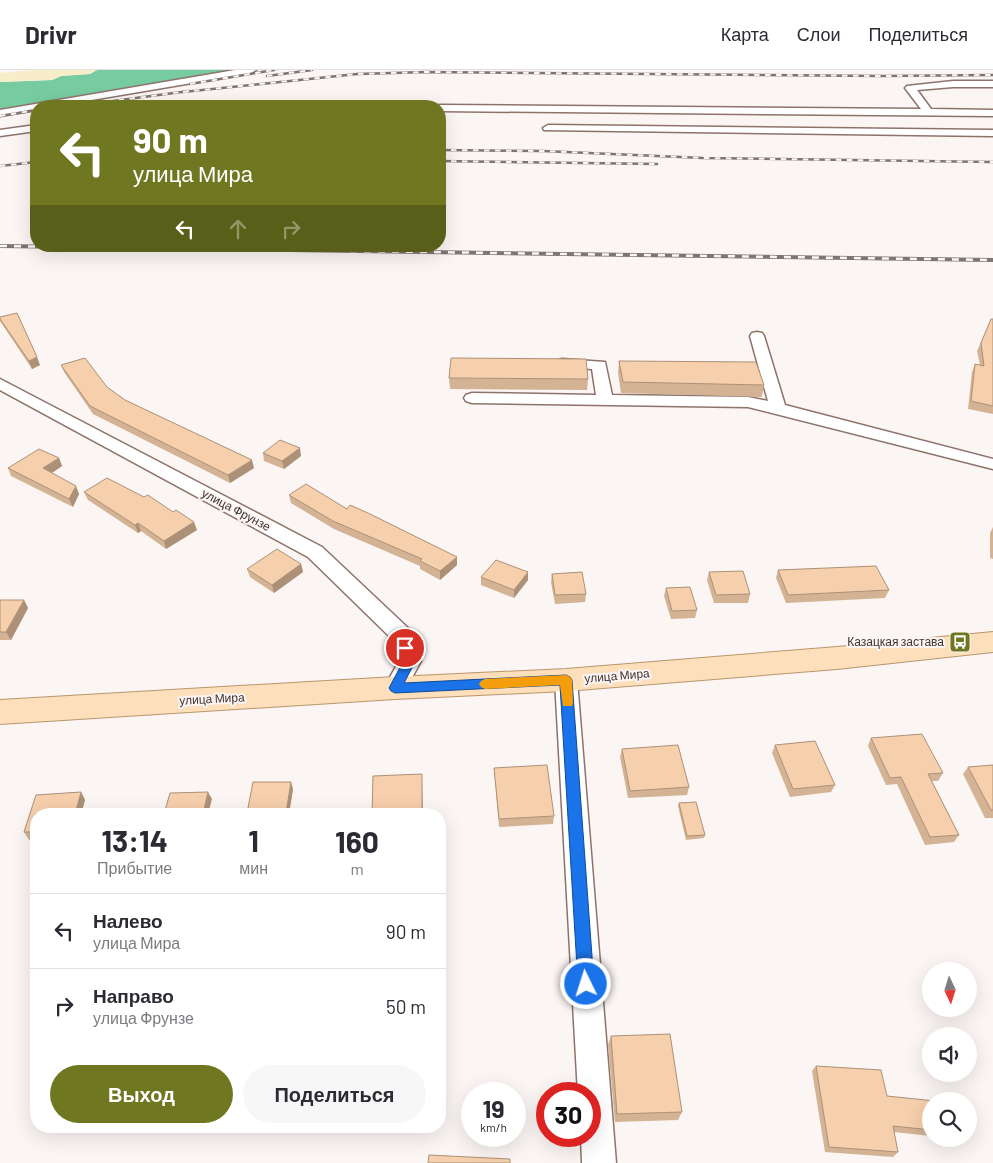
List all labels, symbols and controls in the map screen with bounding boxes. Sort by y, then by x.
text: Drivr [25,20,77,49]
text: Карта [721,23,769,45]
text: Слои [797,23,841,45]
text: Поделиться [869,23,968,45]
text: 90 m [133,118,208,160]
icon: left [50,120,115,185]
text: улица Мира [133,160,253,186]
icon: left [171,215,199,243]
icon: ahead [224,215,252,243]
icon: right [277,215,305,243]
street label: улица Фрунзе [199,485,273,534]
pin [384,627,426,669]
bus stop icon: Казацкая застава [948,630,972,654]
icon: arrive [391,634,419,662]
place label: Казацкая застава [847,634,944,649]
street label: улица Мира [584,665,651,686]
street label: улица Мира [179,689,245,708]
text: 13:14 [101,822,168,858]
text: 1 [248,822,259,858]
text: 160 [335,823,379,859]
text: Прибытие [97,858,172,877]
text: мин [239,858,268,877]
text: m [350,859,364,878]
text: Налево [93,909,163,932]
icon: left [50,917,78,945]
text: 90 m [386,920,426,943]
text: улица Мира [93,933,180,952]
position arrow [559,957,611,1009]
north arrow [922,962,978,1018]
map controls [922,962,977,1147]
text: Направо [93,984,174,1007]
icon: right [50,992,78,1020]
text: 50 m [386,995,426,1018]
text: улица Фрунзе [93,1008,194,1027]
button: sound [922,1027,977,1082]
button: Выход [50,1065,233,1123]
button: Поделиться [243,1065,426,1123]
speed limit sign: 30 [536,1082,601,1147]
button: search [922,1092,977,1147]
text: 19 [482,1093,505,1123]
text: km/h [480,1120,507,1134]

